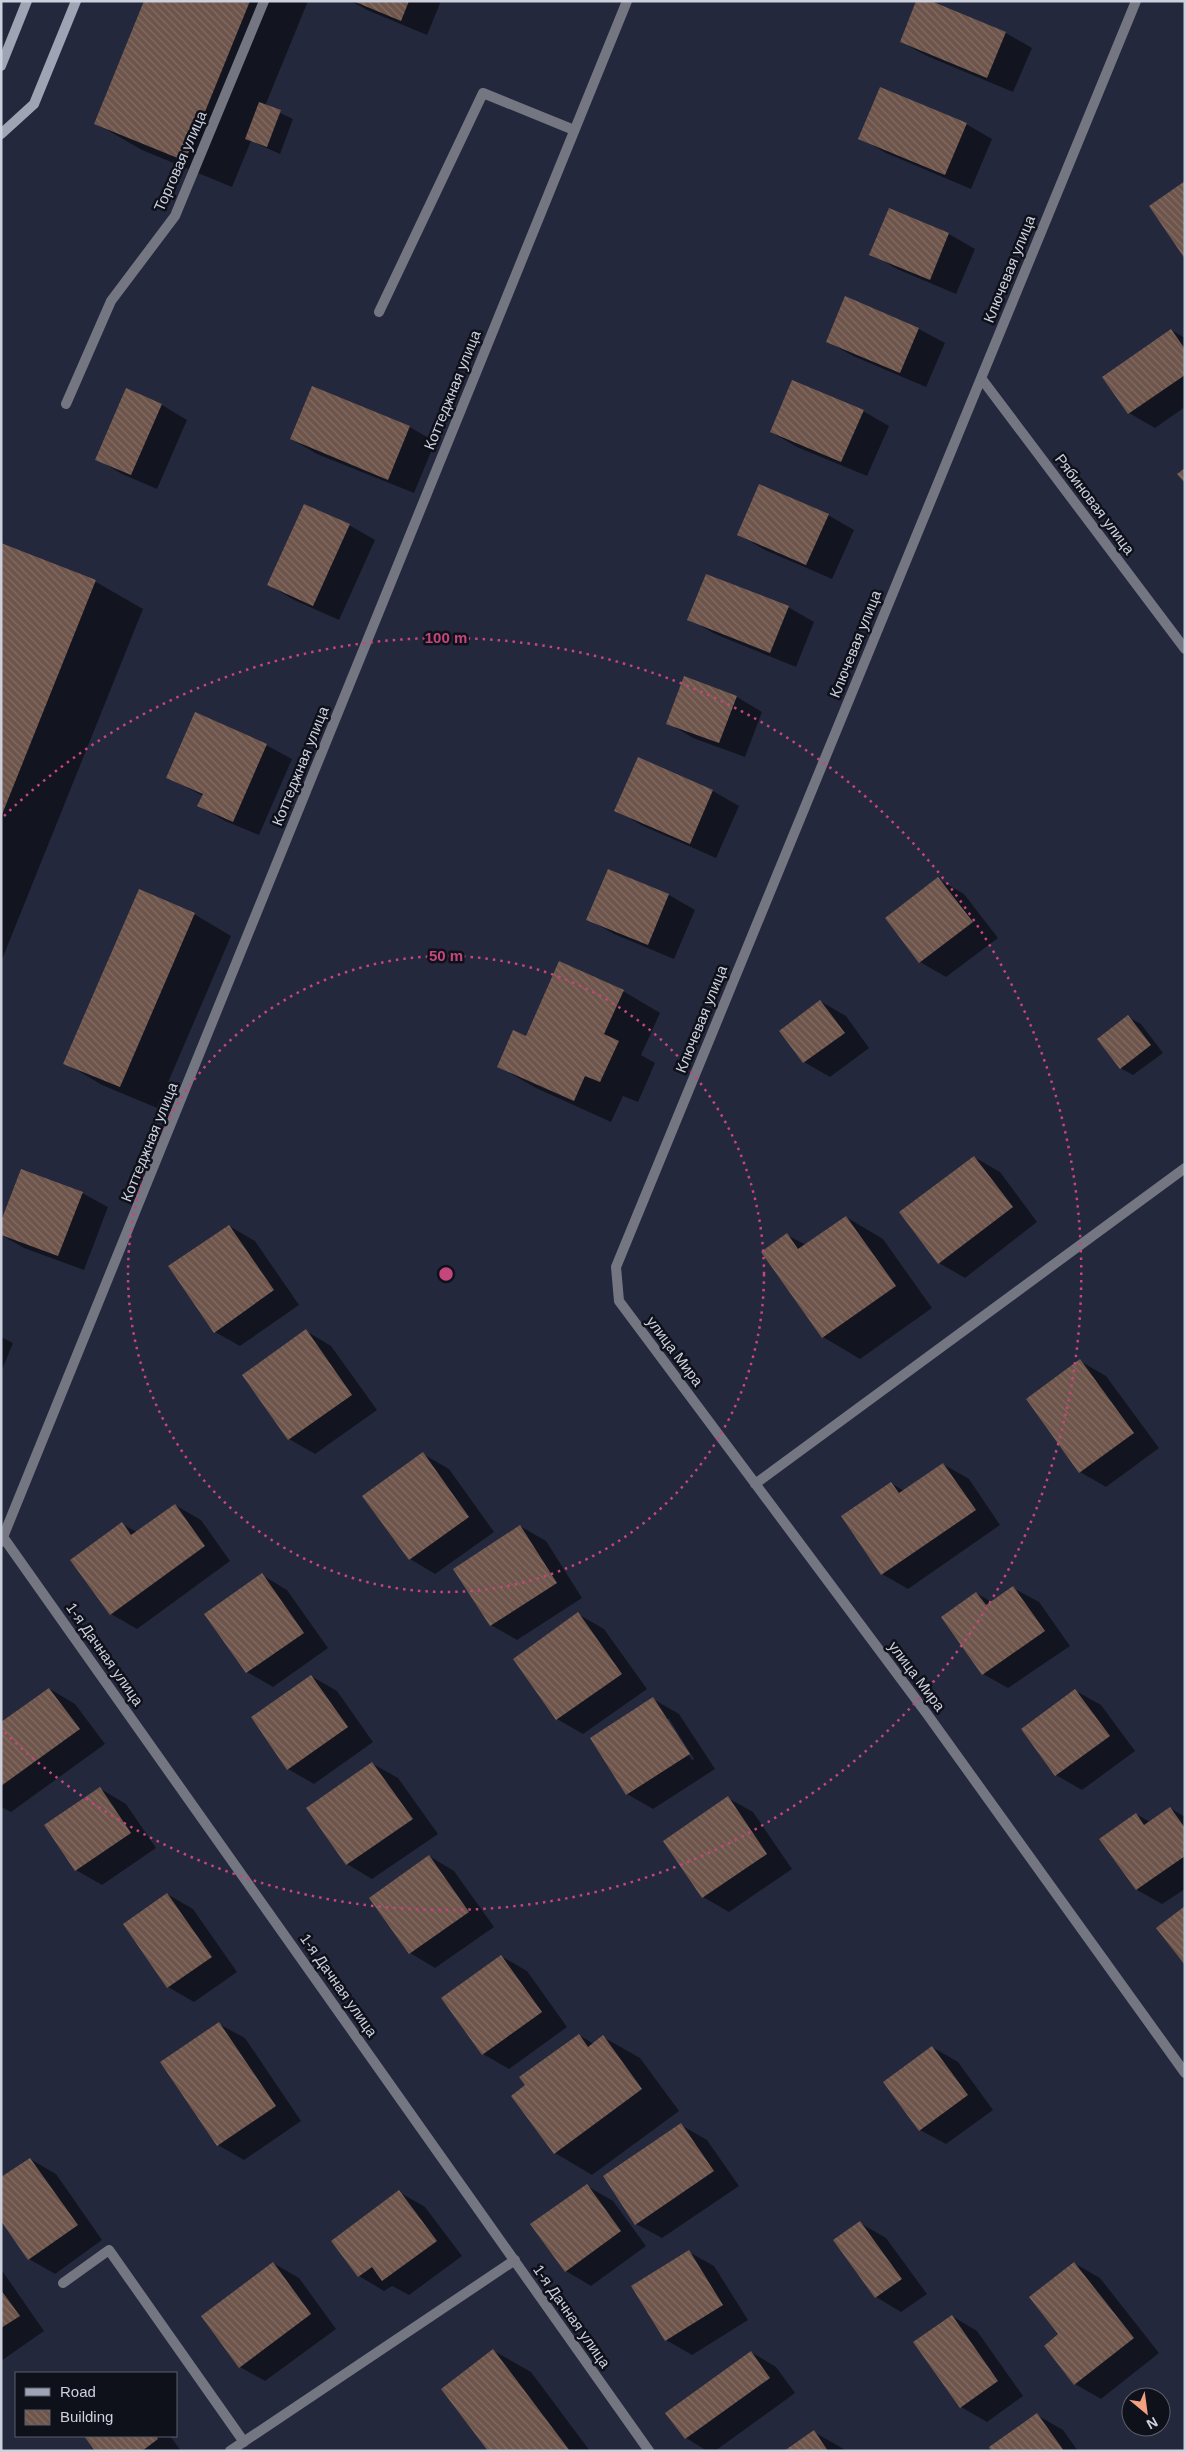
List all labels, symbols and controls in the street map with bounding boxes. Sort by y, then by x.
street label: Торговая улица [150,108,210,214]
street label: Ключевая улица [980,212,1039,325]
street label: Коттеджная улица [420,327,484,452]
street label: Рябиновая улица [1052,451,1139,558]
street label: Ключевая улица [826,587,885,700]
text: 100 m [425,629,467,646]
street label: Коттеджная улица [268,703,332,828]
text: 50 m [429,947,463,964]
street label: Ключевая улица [672,962,731,1075]
street label: Коттеджная улица [117,1079,181,1204]
centre of rings [437,1265,455,1283]
street label: улица Мира [643,1313,707,1390]
street label: 1-я Дачная улица [63,1599,147,1709]
street label: улица Мира [885,1638,949,1715]
street label: 1-я Дачная улица [297,1930,381,2040]
street label: 1-я Дачная улица [530,2261,614,2371]
legend [15,2372,178,2437]
text: Road [60,2383,96,2400]
north arrow [1121,2387,1171,2437]
text: Building [60,2408,113,2425]
text: N [1144,2414,1161,2433]

